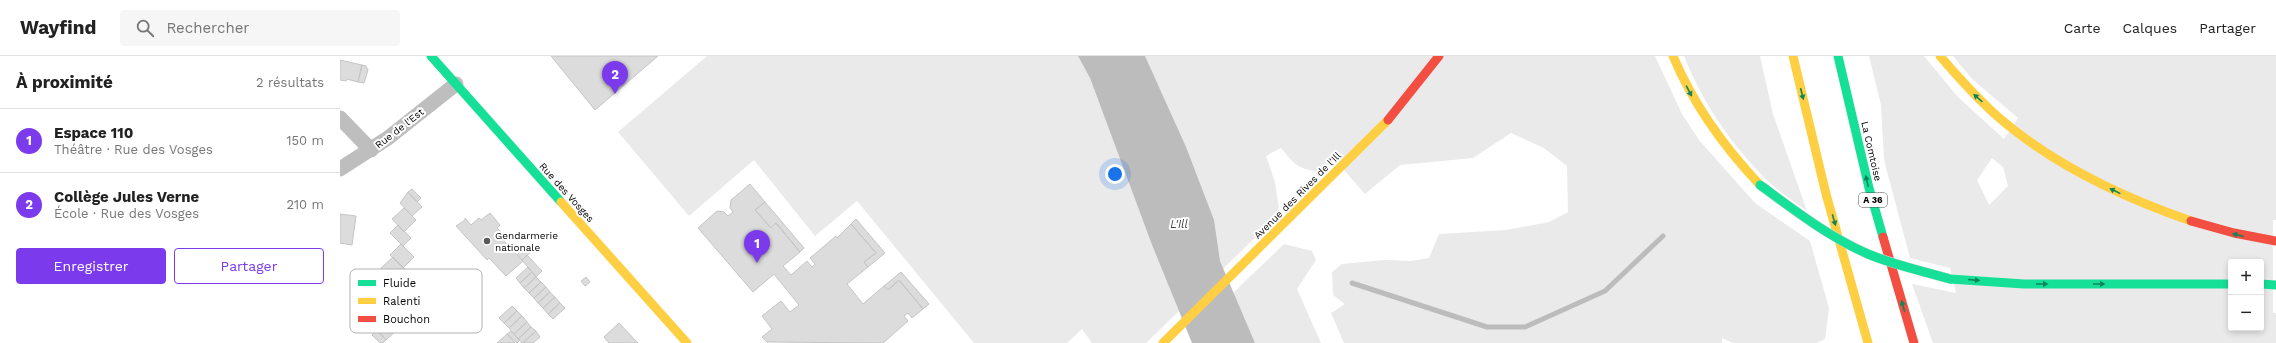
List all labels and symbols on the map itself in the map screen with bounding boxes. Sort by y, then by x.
pin: 2 [602,61,628,94]
one-way arrow [1686,86,1693,97]
one-way arrow [1799,88,1805,100]
one-way arrow [1974,94,1983,103]
street label: Rue de l'Est [373,106,426,151]
street label: La Comtoise [1859,120,1884,182]
street label: Avenue des Rives de l'Ill [1252,150,1343,241]
street label: Rue des Vosges [537,160,596,224]
your location [1105,164,1125,184]
one-way arrow [1864,174,1870,187]
one-way arrow [2110,188,2121,194]
road number: A 36 [1859,193,1887,207]
one-way arrow [1831,214,1837,226]
water label: L'Ill [1170,218,1188,231]
place label: Gendarmerie nationale [495,230,558,253]
pin: 1 [744,230,770,263]
one-way arrow [2231,231,2244,237]
marker: Gendarmerie nationale [482,236,492,246]
legend [350,269,482,333]
text: Fluide [383,277,416,290]
one-way arrow [1968,277,1980,284]
one-way arrow [2036,281,2049,287]
one-way arrow [2093,281,2106,287]
text: Ralenti [383,295,421,308]
one-way arrow [1900,299,1906,311]
text: Bouchon [383,313,430,326]

